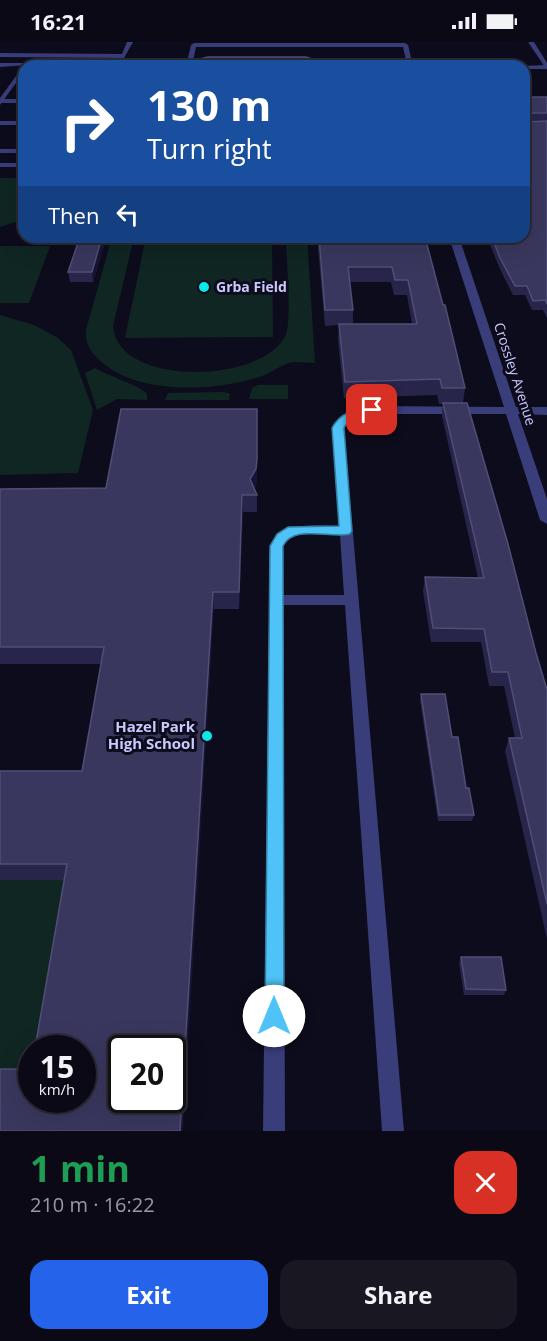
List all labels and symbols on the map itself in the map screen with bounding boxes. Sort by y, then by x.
place label: Grba Field [216,277,287,296]
marker: Grba Field [197,280,211,294]
street label: Crossley Avenue [490,320,541,428]
pin [346,384,397,435]
place label: Hazel Park High School [108,716,196,753]
marker: Hazel Park High School [200,729,214,743]
position arrow [242,984,306,1048]
speed limit sign: 20 [108,1035,186,1113]

